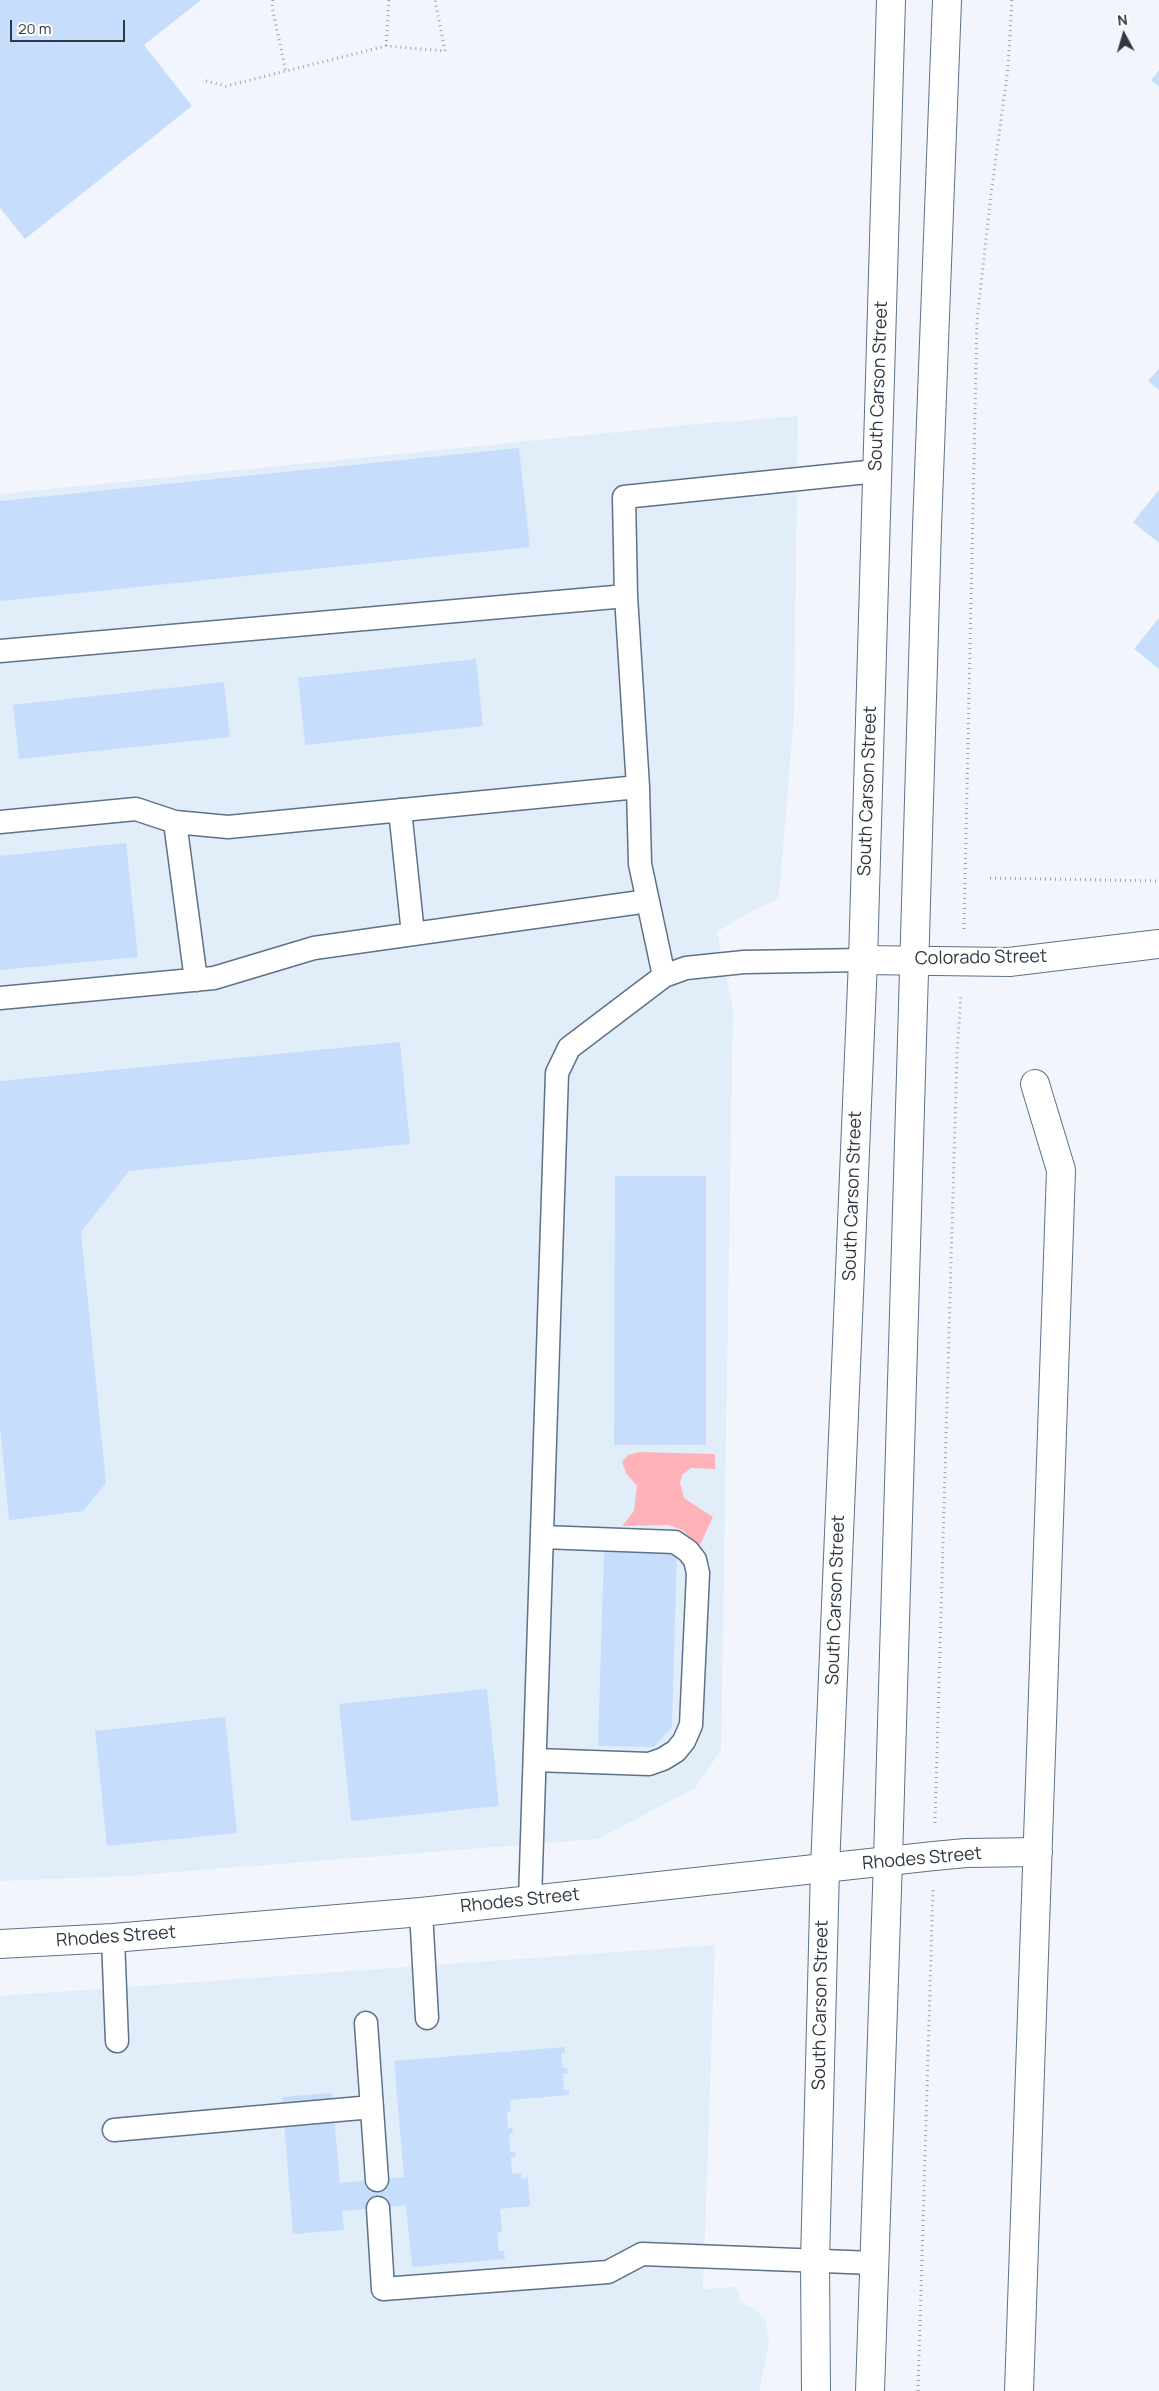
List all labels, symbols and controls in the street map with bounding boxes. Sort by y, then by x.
scale bar [12,10,128,42]
north arrow [1099,10,1149,60]
text: N [1116,10,1128,30]
text: 20 m [18,18,51,39]
street label: South Carson Street [865,301,893,471]
street label: South Carson Street [854,706,882,876]
street label: Colorado Street [915,946,1047,970]
street label: South Carson Street [839,1111,867,1281]
street label: South Carson Street [822,1515,850,1685]
street label: Rhodes Street [861,1843,983,1875]
street label: Rhodes Street [459,1884,581,1918]
street label: South Carson Street [809,1920,833,2090]
street label: Rhodes Street [55,1922,177,1952]

